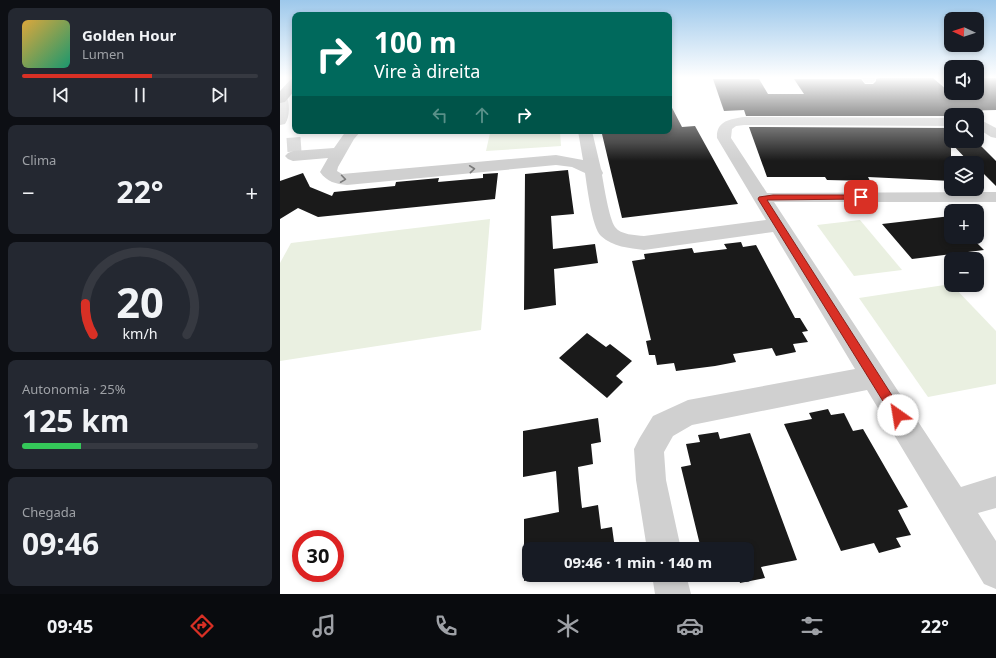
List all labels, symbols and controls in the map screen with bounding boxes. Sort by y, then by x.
north arrow [944,12,984,52]
map controls [944,12,984,292]
text: 100 m [374,23,457,61]
text: Golden Hour [82,25,176,45]
icon: right [308,28,360,80]
text: Lumen [82,45,124,63]
text: Vire à direita [374,59,480,83]
button: sound [944,60,984,100]
icon: previous [50,84,72,106]
icon: pause [129,84,151,106]
icon: next [208,84,230,106]
icon: left [429,104,451,126]
icon: ahead [471,104,493,126]
icon: right [513,104,535,126]
button: search [944,108,984,148]
text: Clima [22,151,56,169]
button: layers [944,156,984,196]
one-way arrow [469,164,475,173]
text: 22° [116,171,164,212]
one-way arrow [339,174,346,183]
text: − [22,177,35,207]
text: + [245,177,258,207]
pin [844,180,878,214]
icon: arrive [850,186,872,208]
button: + [944,204,984,244]
button: − [944,252,984,292]
text: 20 [116,274,164,330]
text: km/h [122,324,158,343]
text: Autonomia · 25% [22,380,126,398]
position arrow [877,394,919,436]
text: 125 km [22,400,129,441]
text: Chegada [22,503,76,521]
text: 09:46 [22,523,99,564]
speed limit sign: 30 [292,530,344,582]
text: 09:46 · 1 min · 140 m [564,552,712,572]
icon: directions [188,612,216,640]
icon: music [310,612,338,640]
icon: phone [432,612,460,640]
icon: climate [554,612,582,640]
icon: car [676,612,704,640]
icon: filters [798,612,826,640]
text: 09:45 [47,614,93,638]
text: 22° [921,614,949,638]

